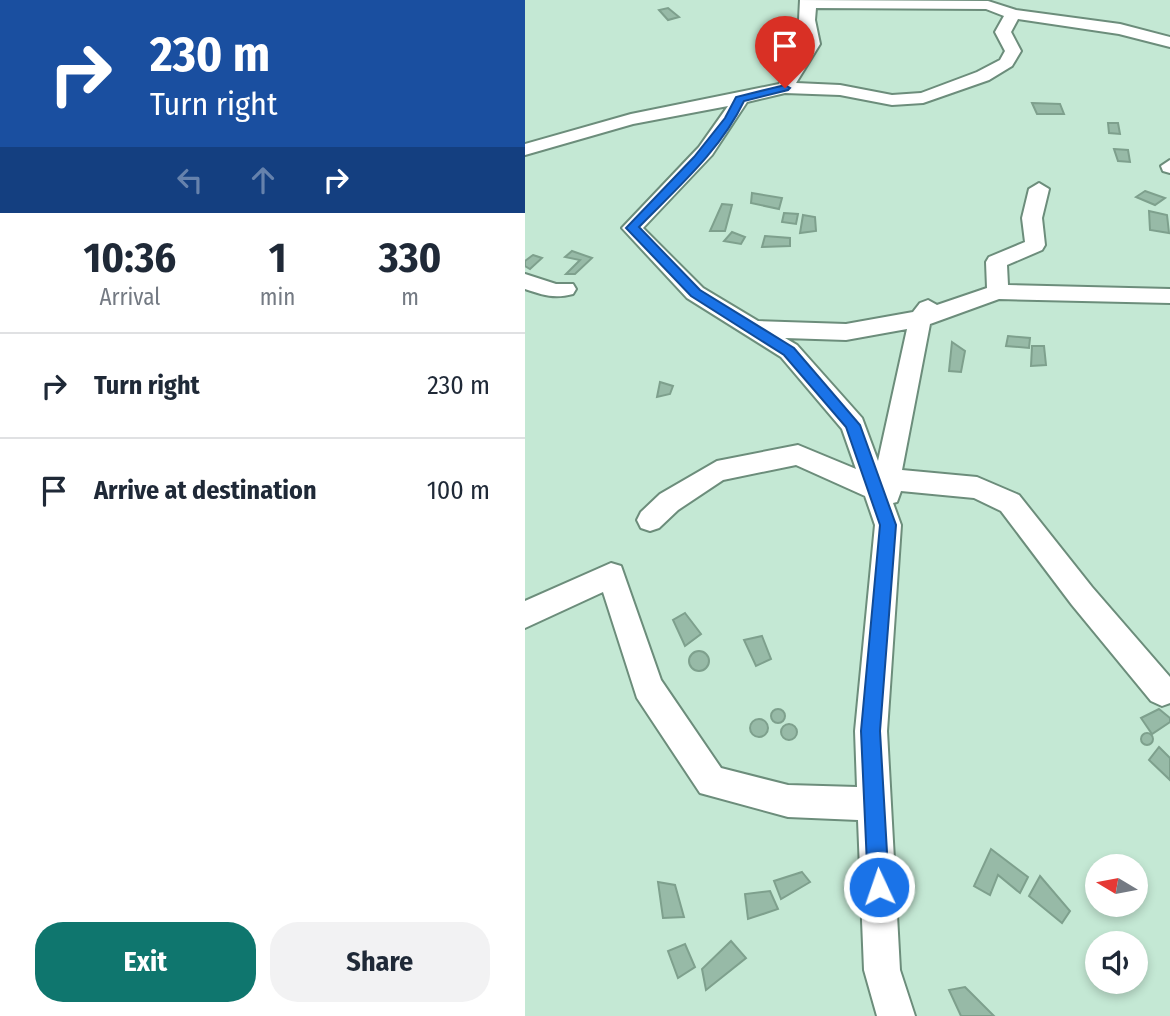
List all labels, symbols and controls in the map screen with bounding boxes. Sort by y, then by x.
pin [755,16,815,88]
text: 230 m [150,25,270,84]
icon: arrive [766,27,804,65]
icon: right [35,28,126,119]
text: Turn right [150,85,277,123]
icon: left [171,161,209,199]
icon: ahead [244,161,282,199]
icon: right [317,161,355,199]
text: 10:36 [83,233,176,283]
text: 1 [269,233,286,283]
text: 330 [379,233,442,283]
text: Arrival [99,283,160,311]
text: min [260,283,295,311]
text: m [401,283,419,311]
icon: right [35,367,73,405]
text: Turn right [94,370,200,401]
text: 230 m [427,370,490,401]
icon: arrive [35,472,73,510]
text: Arrive at destination [94,475,317,506]
text: 100 m [427,475,490,506]
position arrow [842,850,916,924]
north arrow [1085,854,1148,917]
map controls [1085,854,1148,994]
button: Exit [35,922,256,1002]
button: Share [270,922,490,1002]
button: sound [1085,931,1148,994]

